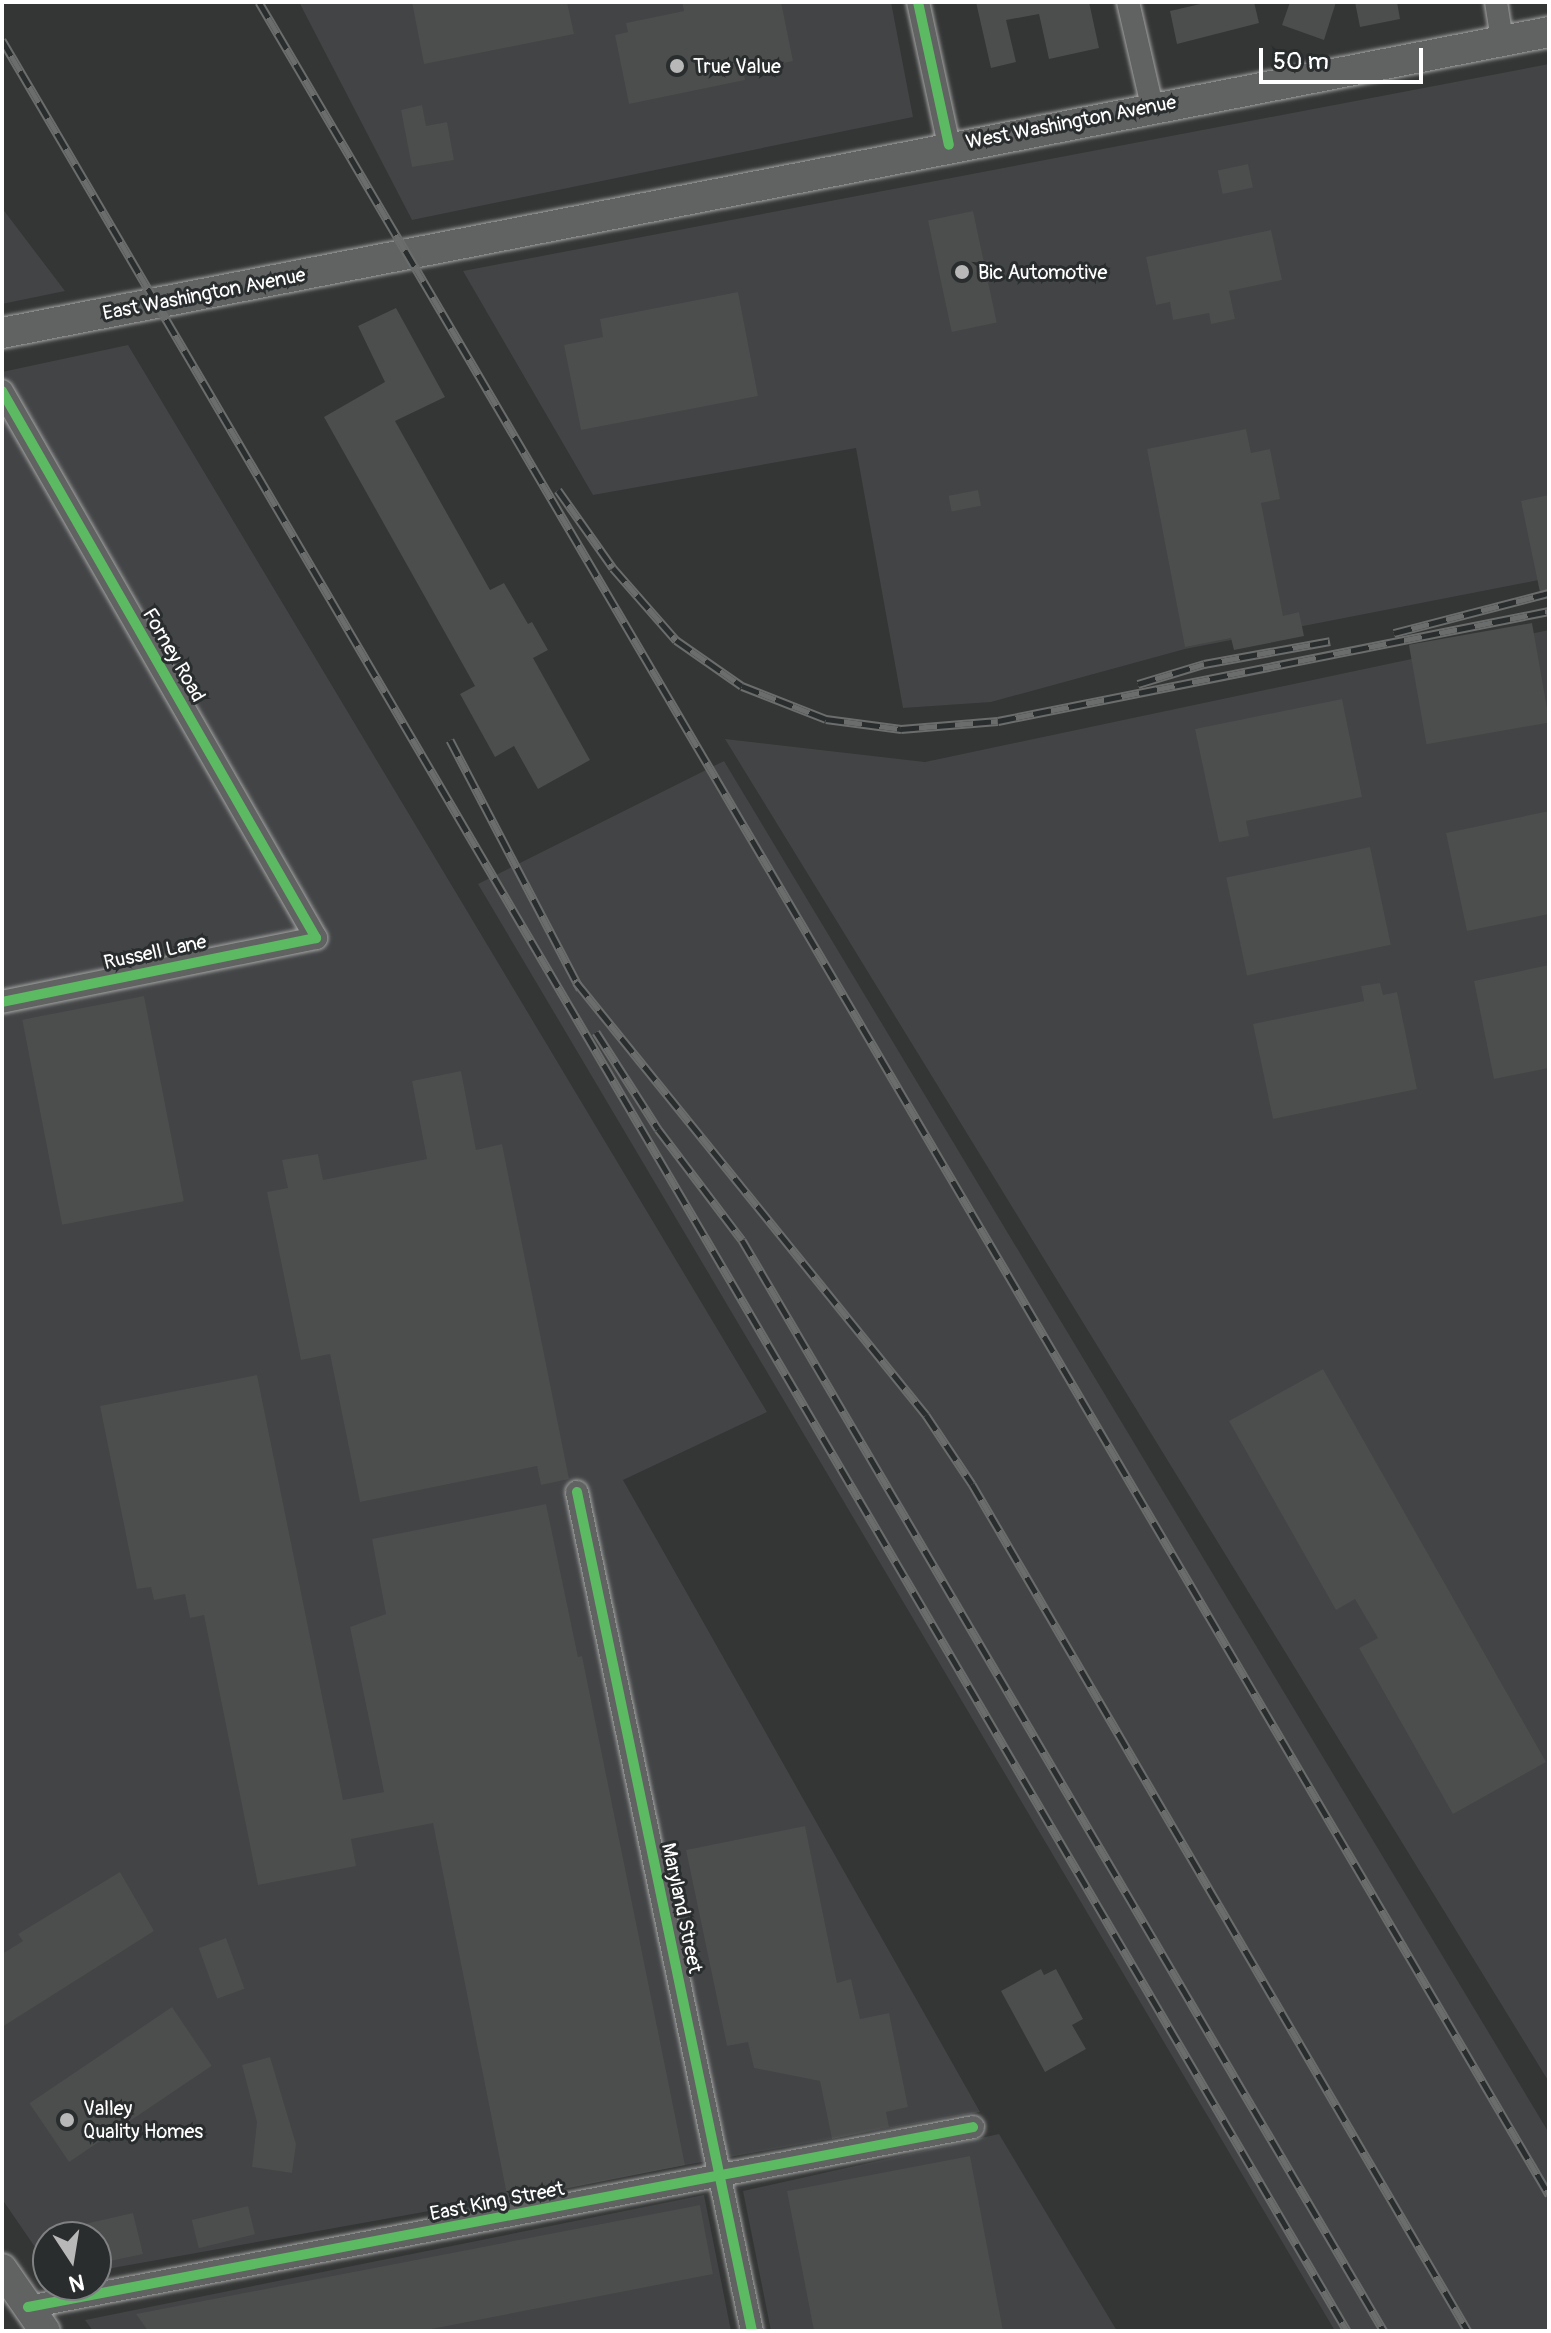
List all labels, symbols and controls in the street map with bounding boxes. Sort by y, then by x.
scale bar [1263,32,1427,82]
text: 50 m [1273,47,1329,76]
place label: True Value [693,54,781,78]
marker: True Value [668,57,686,75]
street label: West Washington Avenue [964,90,1178,154]
place label: Bic Automotive [978,260,1107,284]
street label: East Washington Avenue [100,263,308,325]
marker: Bic Automotive [953,263,971,281]
street label: Forney Road [138,604,210,706]
street label: Russell Lane [101,929,209,975]
street label: Maryland Street [656,1841,708,1975]
place label: Valley Quality Homes [83,2096,203,2143]
marker: Valley Quality Homes [58,2111,76,2129]
street label: East King Street [428,2176,566,2226]
north arrow [32,2221,112,2301]
text: N [66,2267,87,2298]

